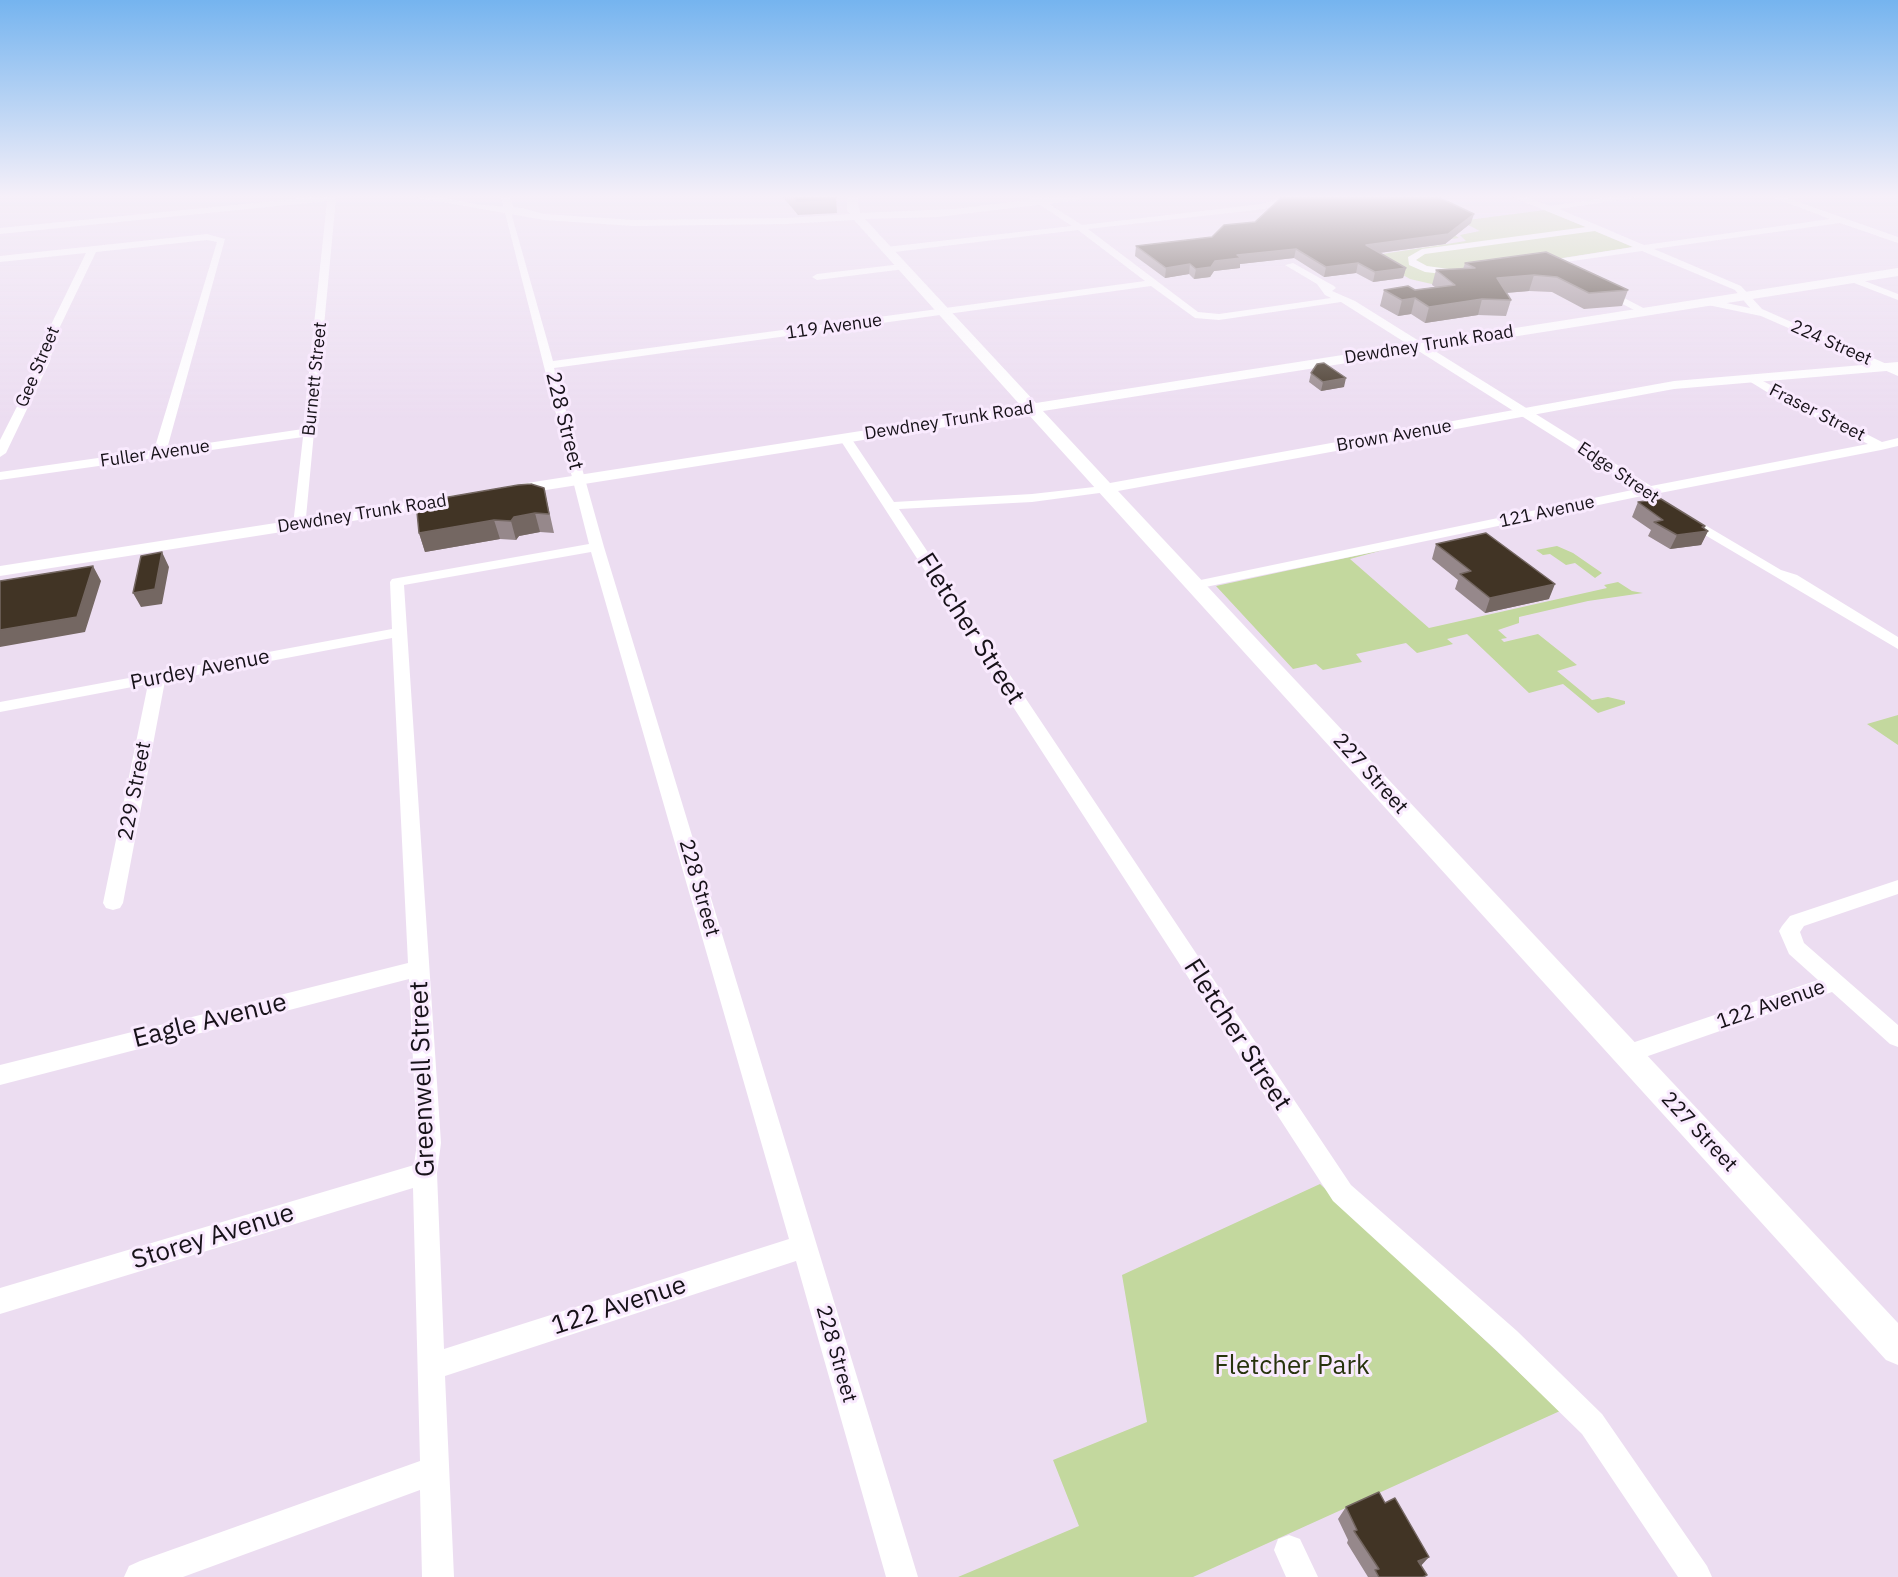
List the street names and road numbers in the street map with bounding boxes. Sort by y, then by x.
street label: 119 Avenue [785,310,883,344]
street label: 224 Street [1787,316,1875,370]
street label: Burnett Street [298,321,332,437]
street label: Dewdney Trunk Road [1343,321,1515,369]
street label: Gee Street [11,323,65,411]
street label: 228 Street [540,369,588,473]
street label: Fraser Street [1765,380,1869,446]
street label: Dewdney Trunk Road [863,397,1035,445]
street label: Brown Avenue [1335,415,1453,457]
street label: Fuller Avenue [99,436,211,472]
street label: Edge Street [1573,438,1663,508]
street label: Dewdney Trunk Road [276,490,448,538]
street label: 121 Avenue [1497,491,1597,533]
street label: Fletcher Street [910,548,1030,710]
street label: Purdey Avenue [128,644,272,696]
street label: 227 Street [1327,728,1413,820]
street label: 229 Street [113,739,157,843]
street label: 228 Street [673,836,725,940]
street label: Fletcher Street [1177,954,1297,1116]
street label: 122 Avenue [1714,975,1828,1035]
street label: Greenwell Street [404,980,442,1178]
street label: Eagle Avenue [130,987,290,1055]
street label: 227 Street [1656,1087,1742,1177]
street label: Storey Avenue [128,1197,298,1277]
street label: 122 Avenue [548,1270,690,1342]
street label: 228 Street [810,1302,862,1406]

